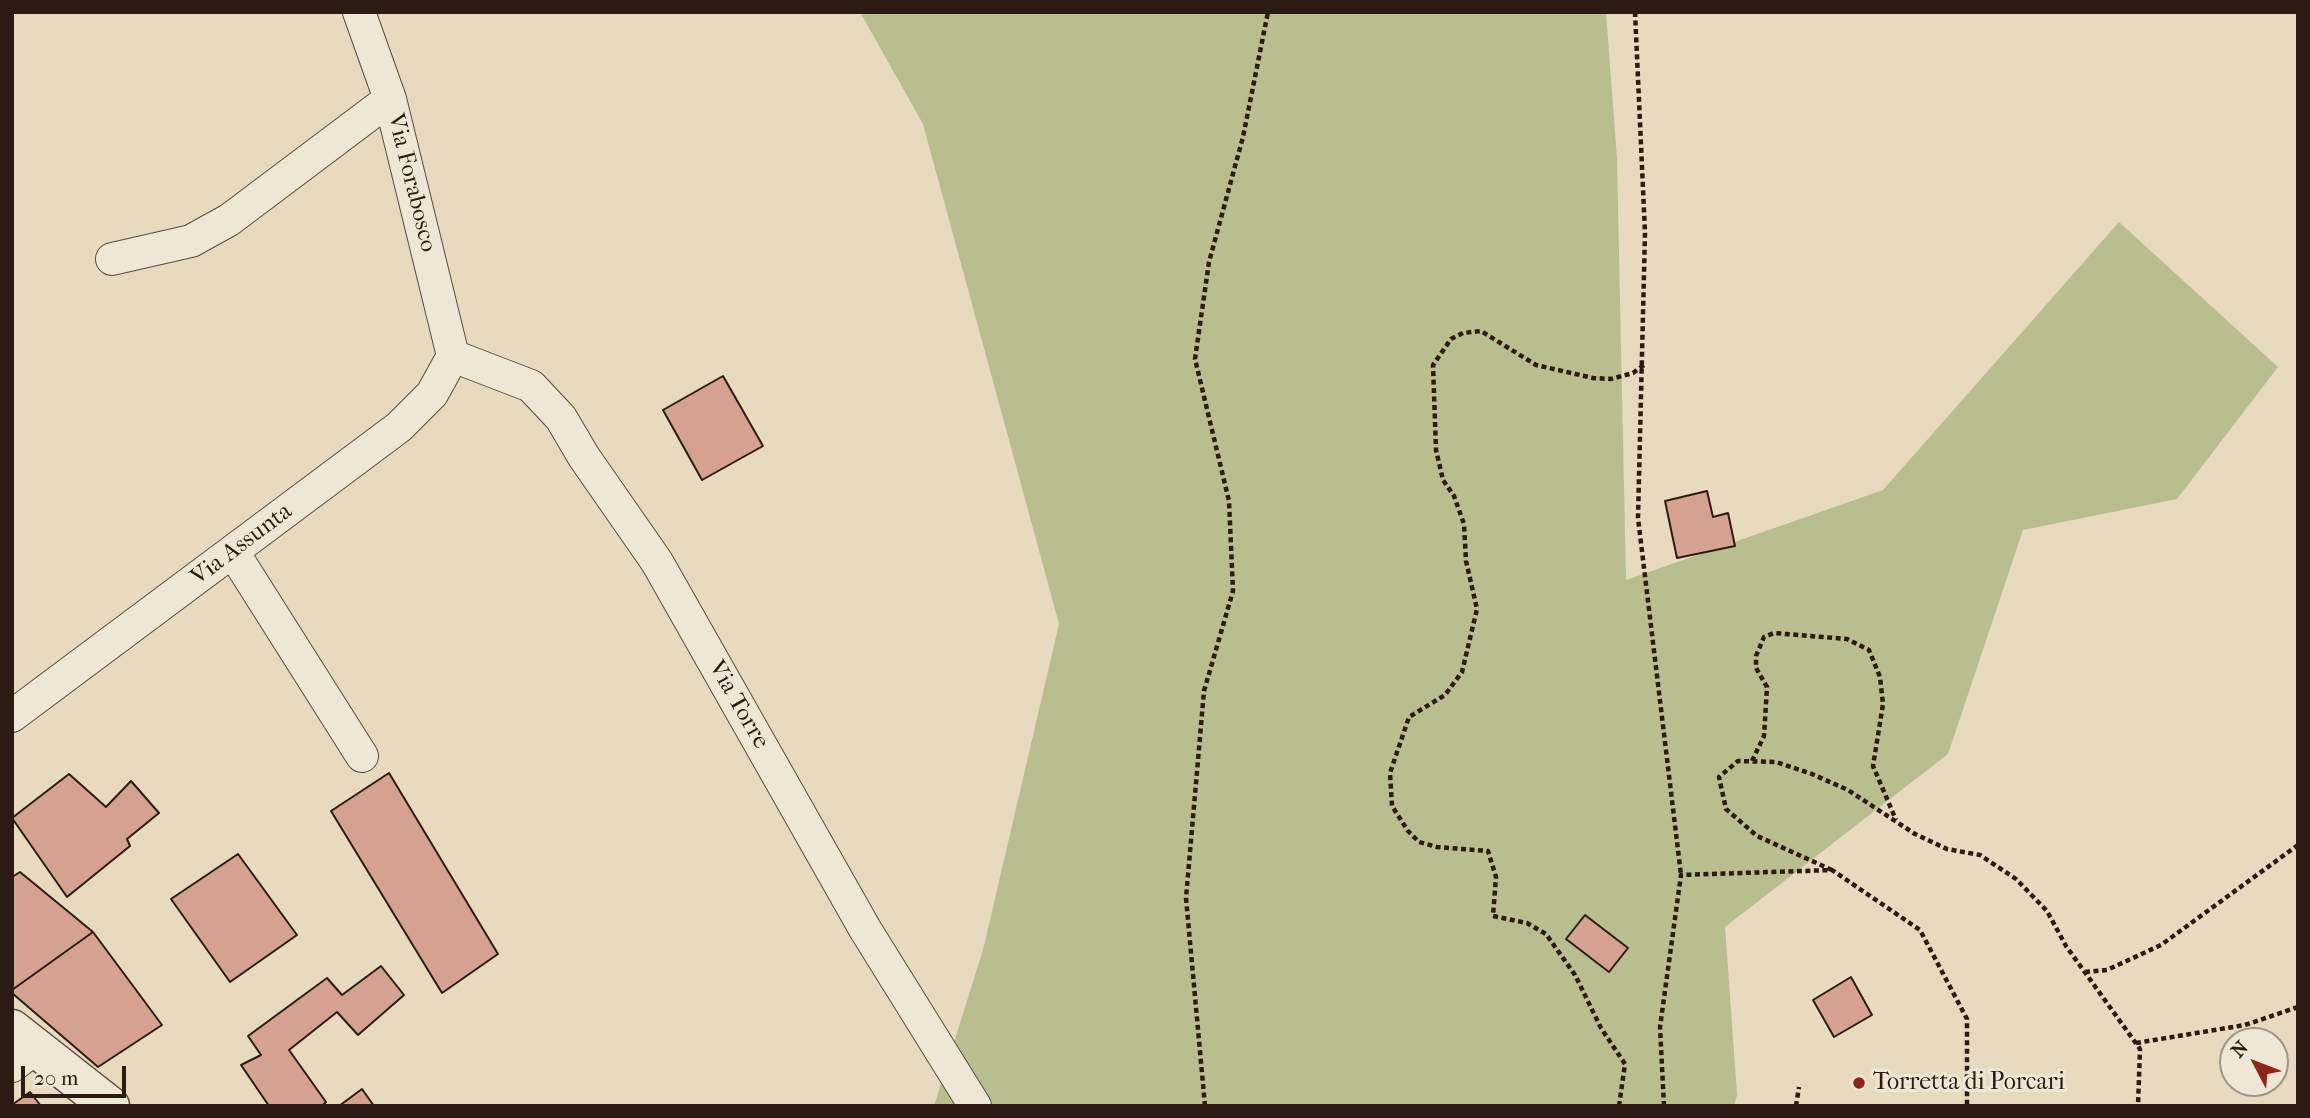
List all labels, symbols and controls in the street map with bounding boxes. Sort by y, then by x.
street label: Via Forabosco [380,111,442,255]
street label: Via Assunta [186,498,298,592]
street label: Via Torre [701,656,775,754]
north arrow [2219,1027,2289,1097]
text: N [2227,1037,2253,1062]
scale bar [24,1052,130,1096]
text: 20 m [34,1066,78,1090]
place label: Torretta di Porcari [1873,1069,2065,1097]
marker: Torretta di Porcari [1851,1075,1867,1091]

